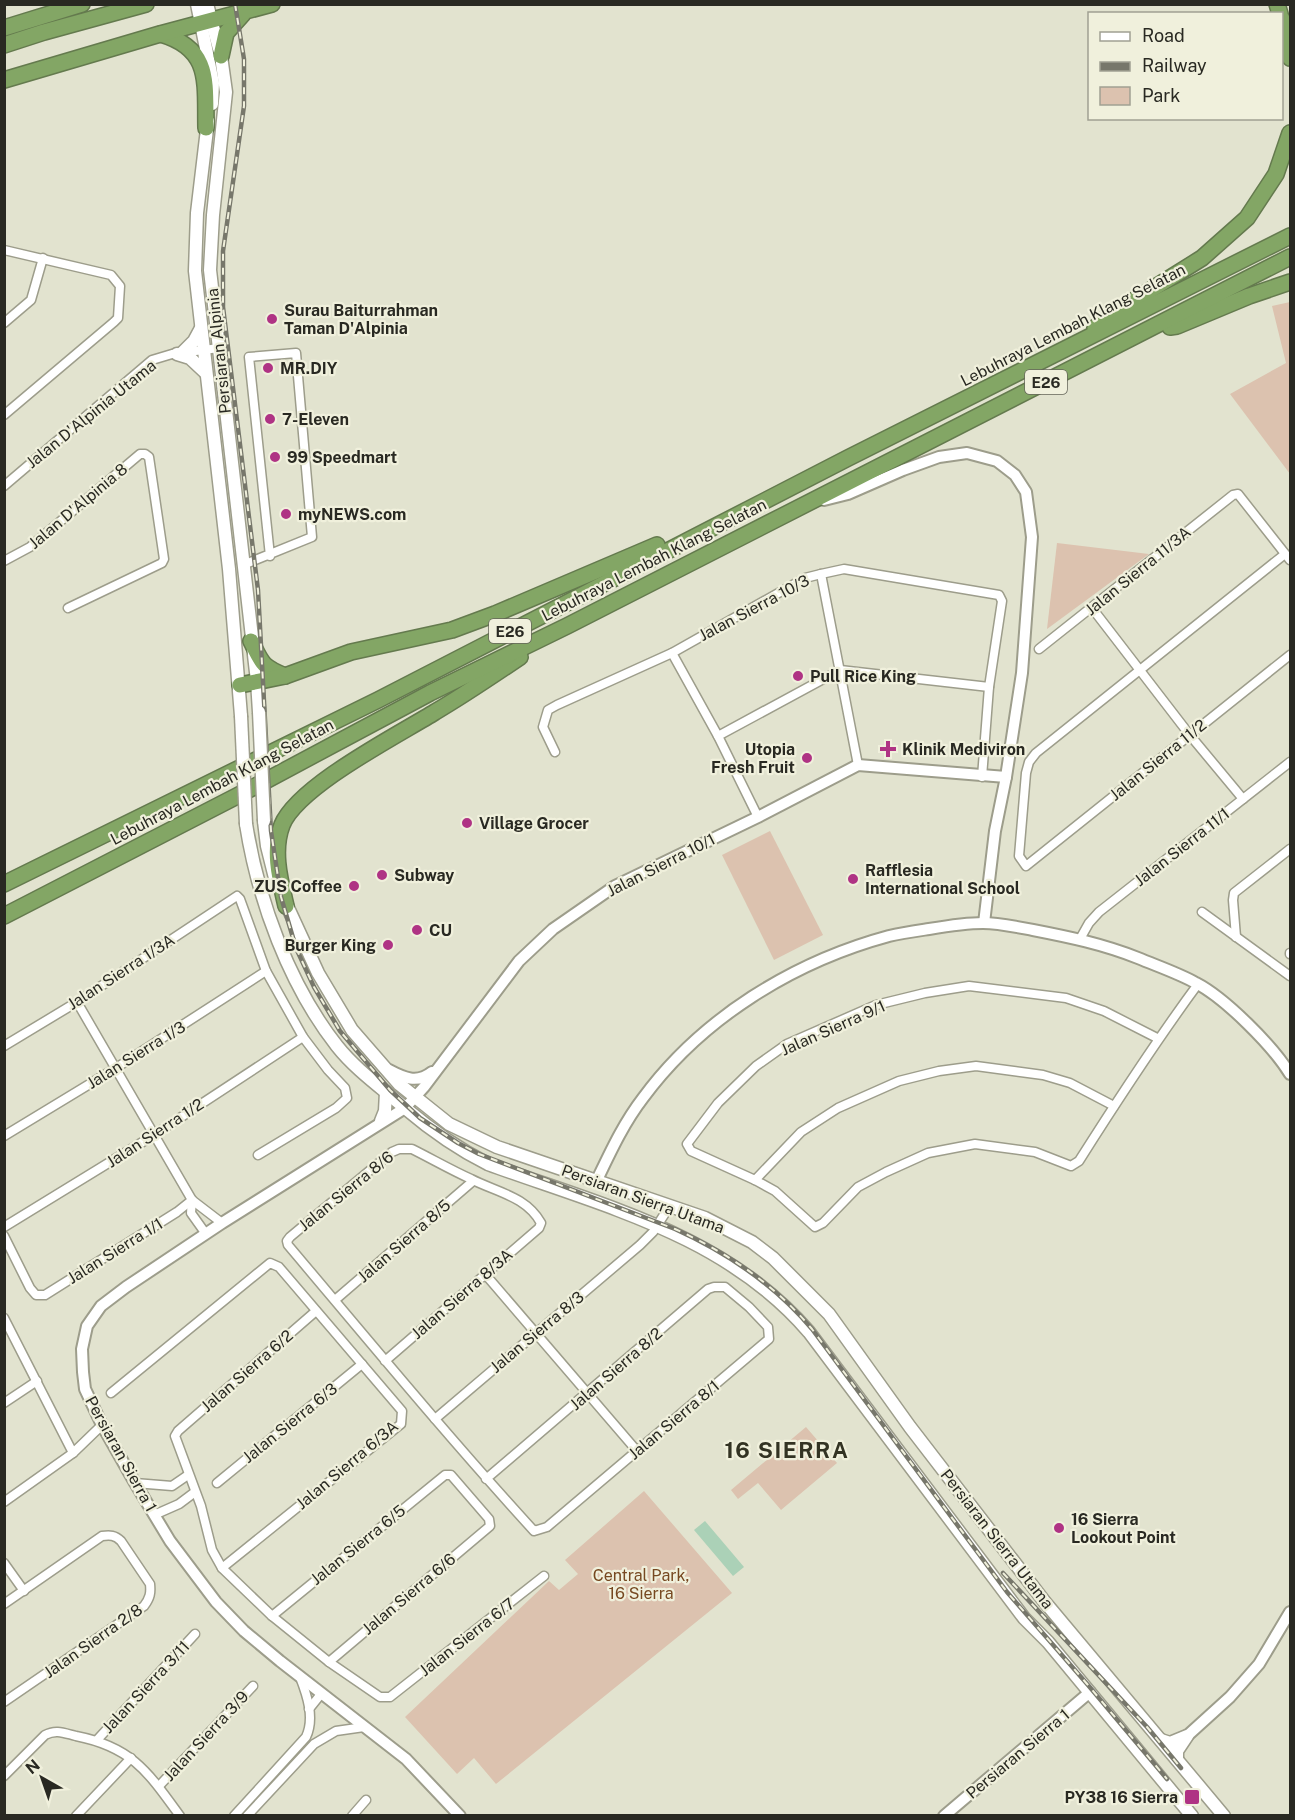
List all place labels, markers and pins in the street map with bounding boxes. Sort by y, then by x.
place label: Surau Baiturrahman Taman D'Alpinia [284,301,438,338]
marker: Surau Baiturrahman Taman D'Alpinia [265,312,279,326]
place label: MR.DIY [280,359,338,378]
marker: MR.DIY [261,361,275,375]
place label: 7-Eleven [282,410,349,429]
marker: 7-Eleven [263,412,277,426]
place label: 99 Speedmart [287,448,398,467]
marker: 99 Speedmart [268,450,282,464]
place label: myNEWS.com [298,505,406,524]
marker: myNEWS.com [279,507,293,521]
place label: Pull Rice King [810,667,916,686]
marker: Pull Rice King [791,669,805,683]
place label: Utopia Fresh Fruit [711,740,795,777]
marker: Klinik Mediviron [879,740,897,758]
place label: Klinik Mediviron [902,740,1025,759]
marker: Utopia Fresh Fruit [800,751,814,765]
place label: Village Grocer [479,814,589,833]
marker: Village Grocer [460,816,474,830]
place label: Rafflesia International School [865,861,1020,898]
place label: Subway [394,866,454,885]
marker: Subway [375,868,389,882]
marker: Rafflesia International School [846,872,860,886]
place label: ZUS Coffee [254,877,342,896]
marker: ZUS Coffee [347,879,361,893]
place label: CU [429,921,452,940]
marker: CU [410,923,424,937]
place label: Burger King [284,936,376,955]
marker: Burger King [381,938,395,952]
place label: 16 Sierra Lookout Point [1071,1510,1176,1547]
marker: 16 Sierra Lookout Point [1052,1521,1066,1535]
place label: PY38 16 Sierra [1065,1788,1178,1807]
marker: PY38 16 Sierra [1183,1788,1201,1806]

